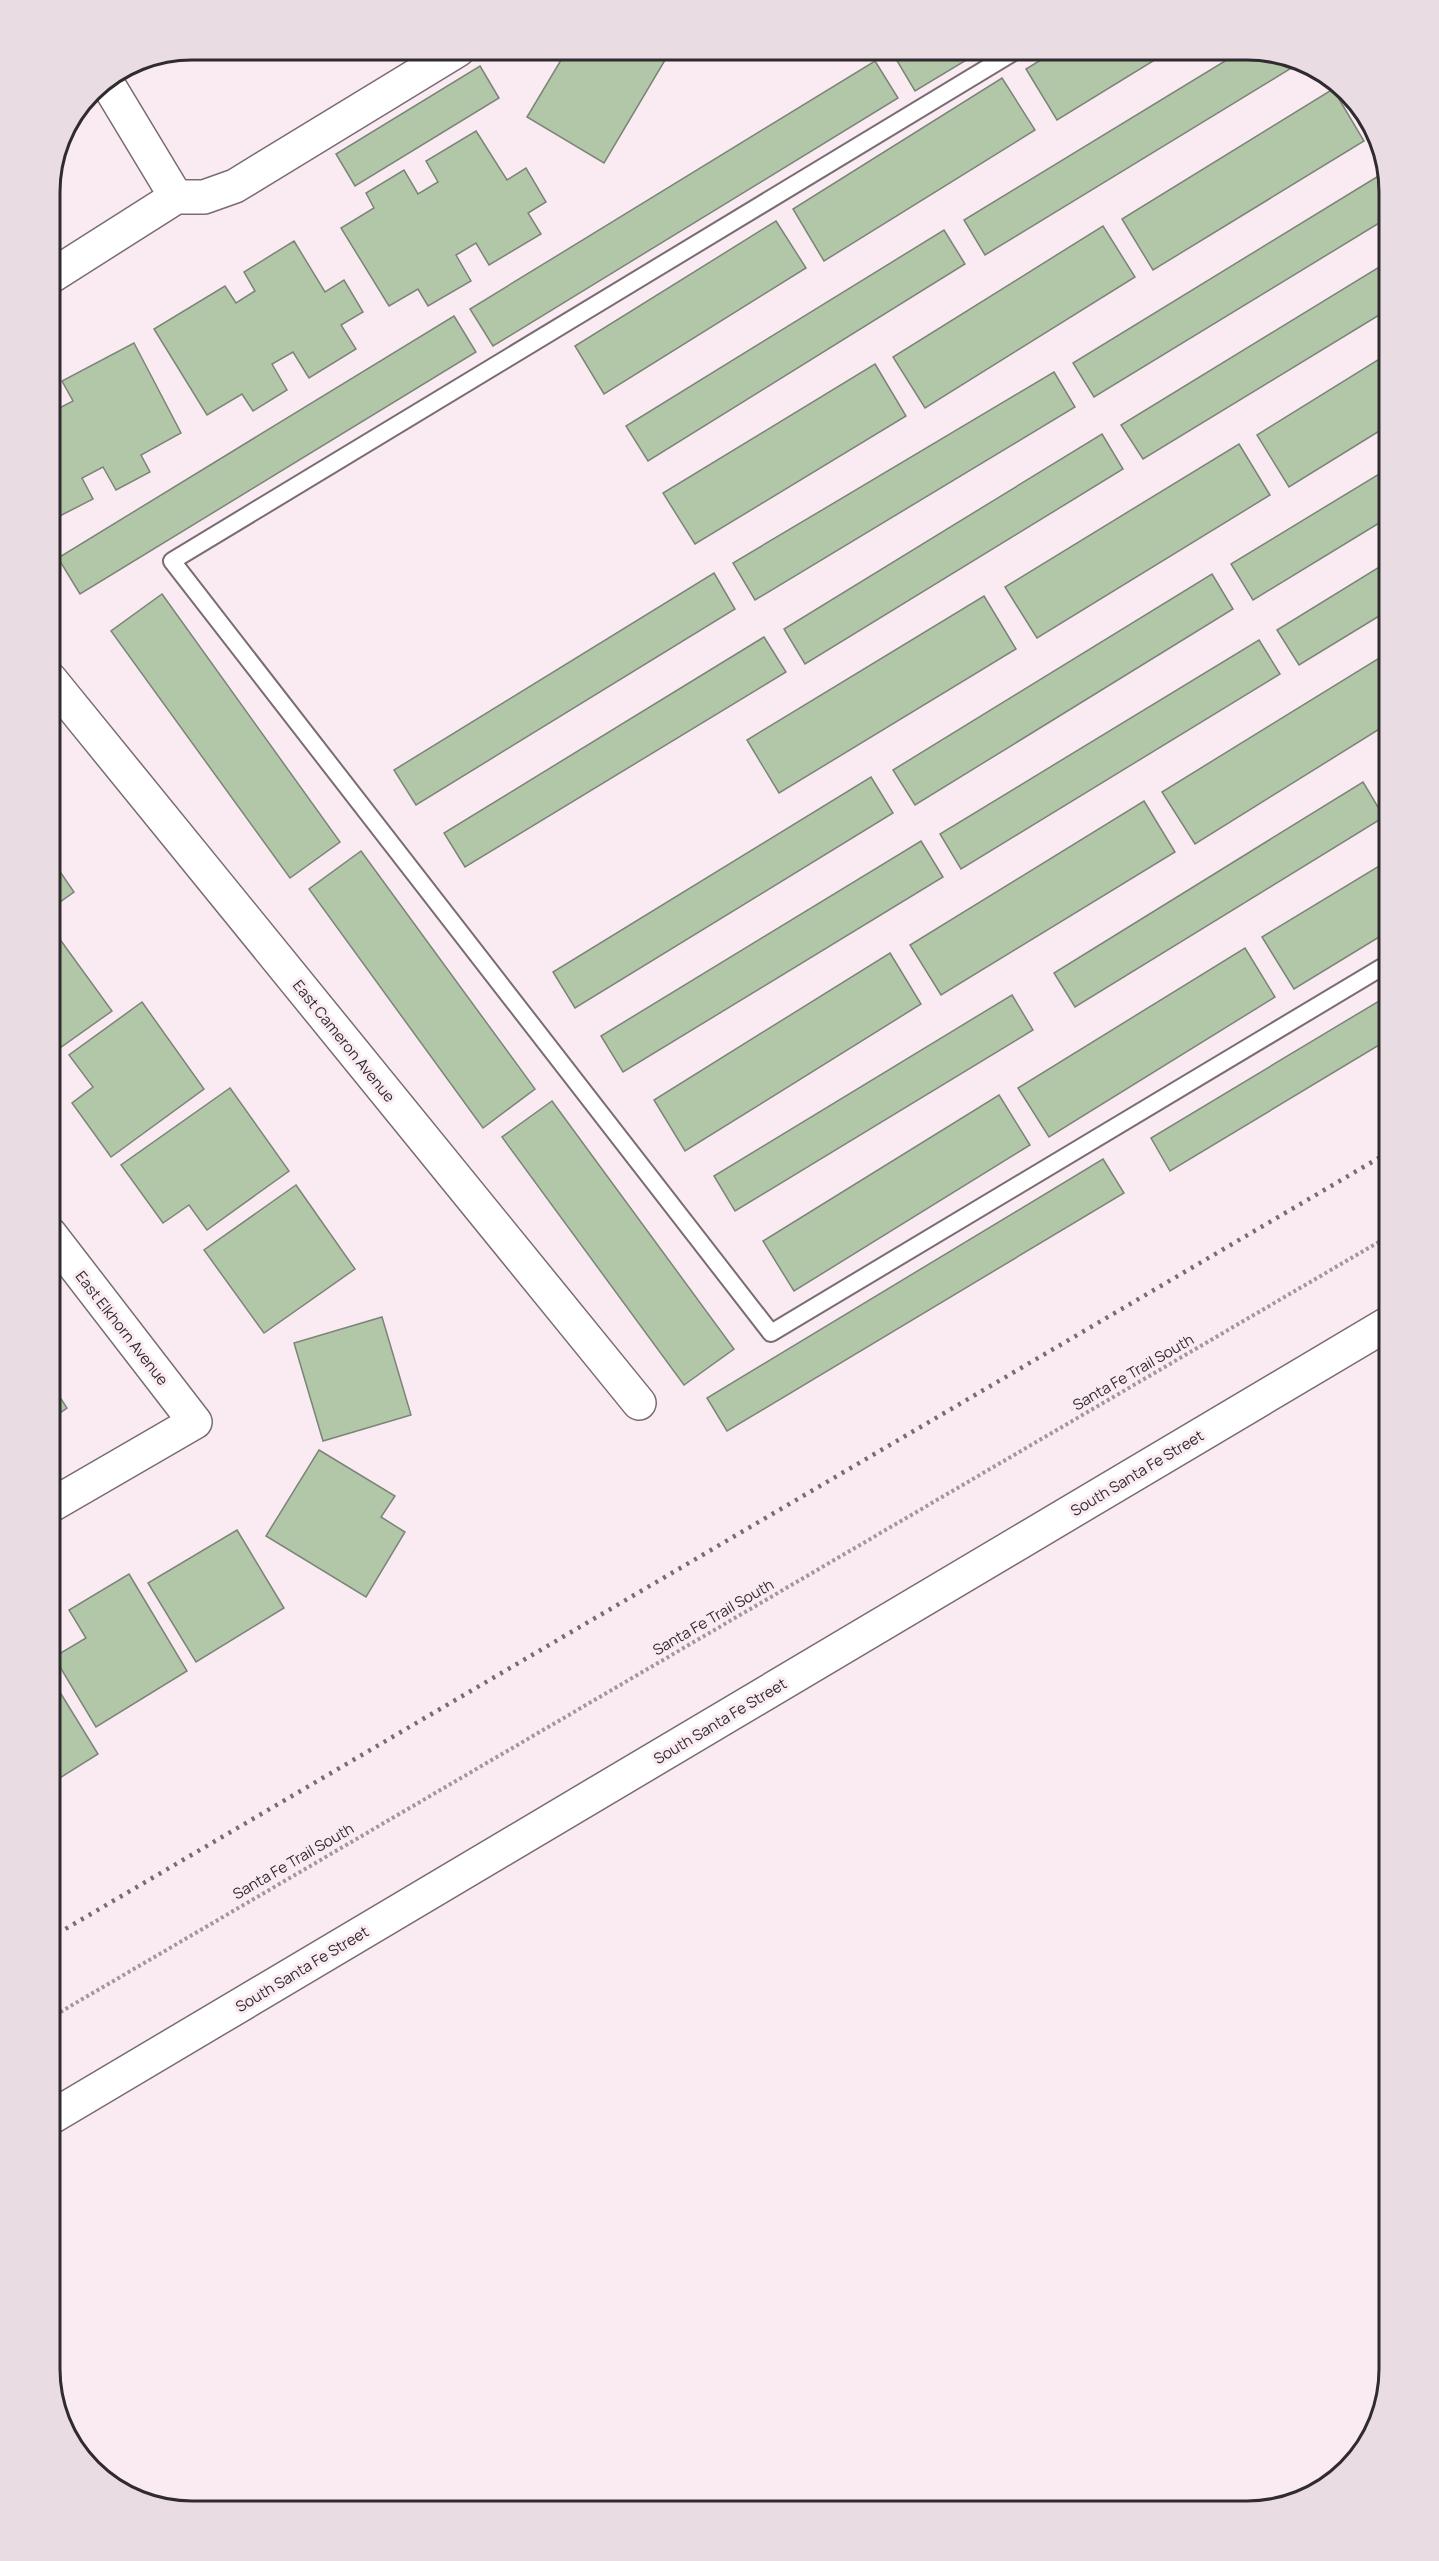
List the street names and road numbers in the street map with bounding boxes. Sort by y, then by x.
street label: East Cameron Avenue [288,975,400,1107]
street label: East Elkhorn Avenue [71,1266,173,1390]
street label: Santa Fe Trail South [1069,1329,1197,1415]
street label: South Santa Fe Street [1066,1425,1208,1521]
street label: Santa Fe Trail South [649,1574,777,1660]
street label: South Santa Fe Street [649,1673,791,1769]
street label: Santa Fe Trail South [229,1818,357,1904]
street label: South Santa Fe Street [231,1921,373,2017]

